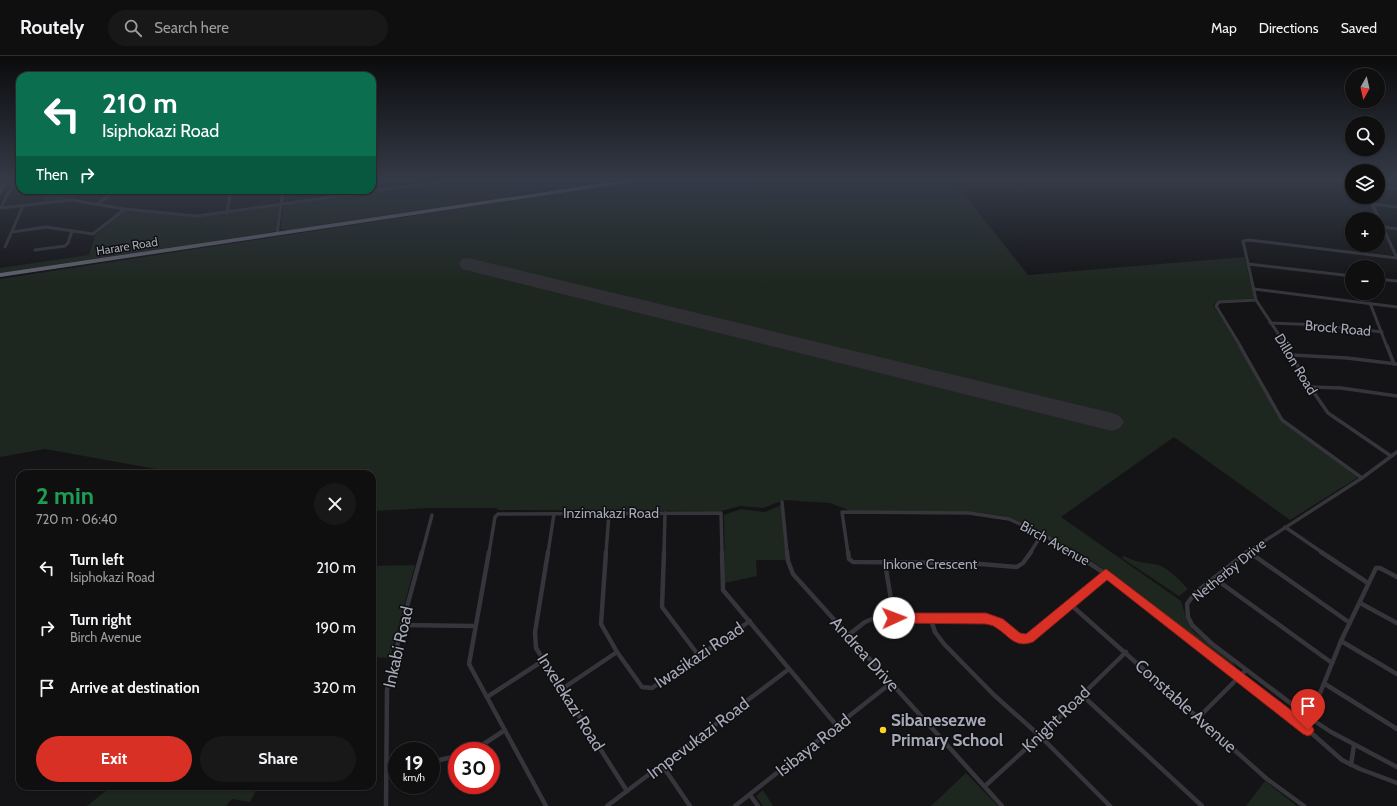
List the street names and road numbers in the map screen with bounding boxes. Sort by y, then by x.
street label: Harare Road [95,234,159,258]
street label: Brock Road [1304,316,1372,340]
street label: Dillon Road [1271,330,1321,398]
street label: Inzimakazi Road [563,504,659,522]
street label: Birch Avenue [1017,516,1093,570]
street label: Netherby Drive [1188,535,1270,605]
street label: Inkone Crescent [883,555,978,573]
street label: Inkabi Road [379,604,417,690]
street label: Andrea Drive [826,613,904,696]
street label: Iwasikazi Road [651,618,747,692]
street label: Inxelekazi Road [533,650,609,754]
street label: Constable Avenue [1131,655,1241,757]
street label: Knight Road [1018,682,1094,756]
street label: Impevukazi Road [643,693,753,783]
street label: Isibaya Road [772,710,854,780]

